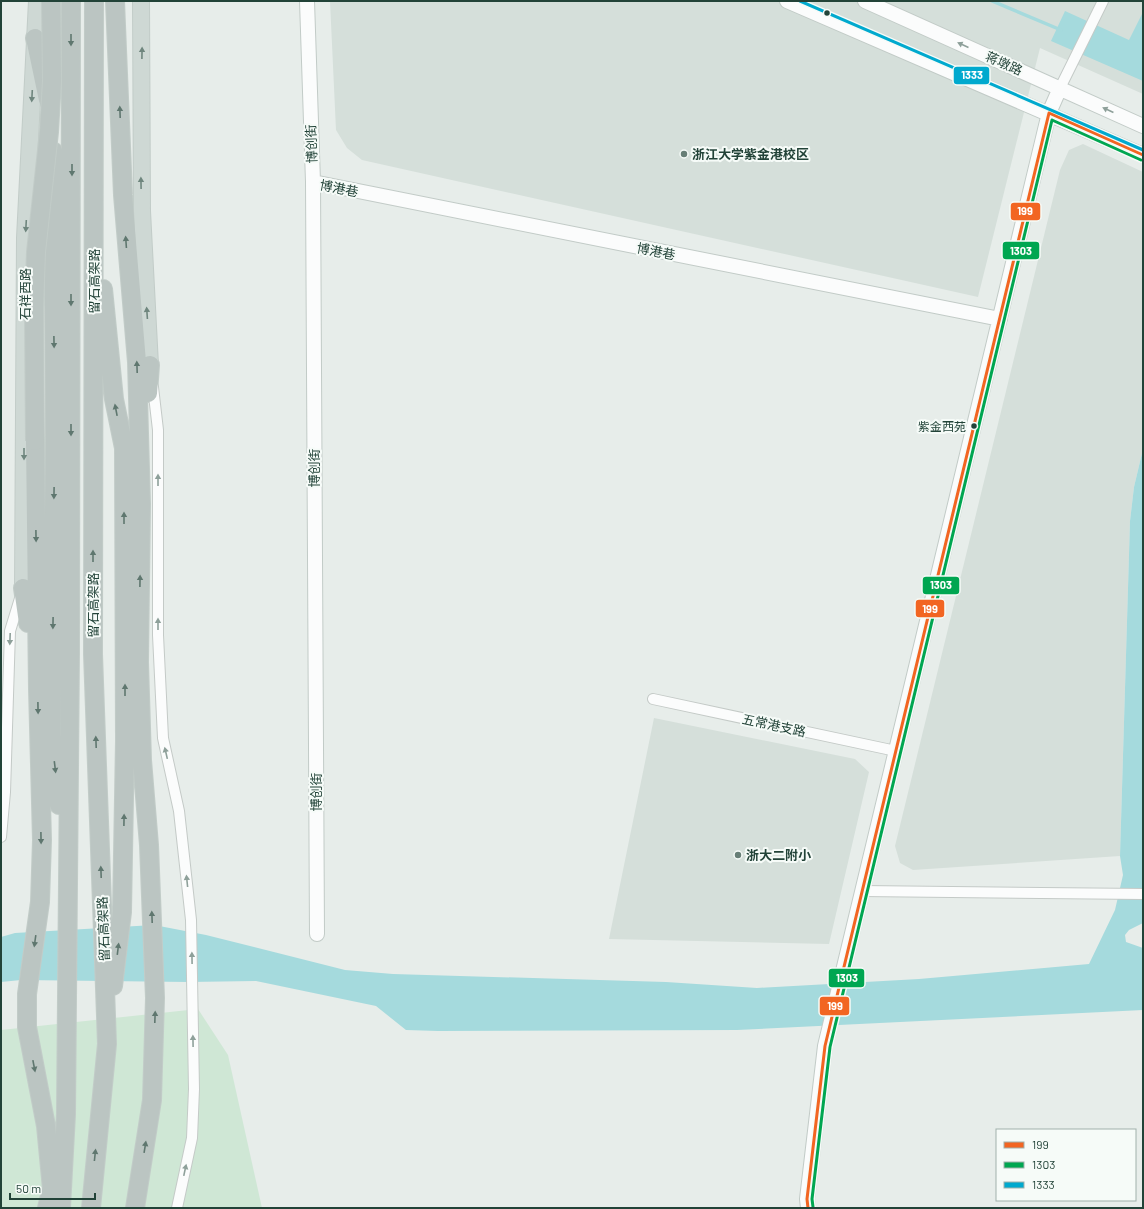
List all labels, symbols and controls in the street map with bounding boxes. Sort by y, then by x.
unlabelled marker [822,8,832,18]
one-way arrow [68,34,74,47]
one-way arrow [958,42,969,48]
one-way arrow [139,46,145,59]
street label: 蒋墩路 [983,48,1025,78]
line badge: 1333 [953,66,990,85]
text: 1333 [961,68,983,81]
one-way arrow [29,90,36,102]
one-way arrow [116,106,123,118]
one-way arrow [1102,107,1113,113]
street label: 博创街 [302,124,320,164]
place label: 浙江大学紫金港校区 [692,146,809,162]
marker: 浙江大学紫金港校区 [679,149,689,159]
one-way arrow [69,164,75,177]
one-way arrow [138,176,144,189]
street label: 博港巷 [318,176,360,200]
line badge: 199 [1010,202,1041,221]
text: 199 [1017,204,1033,217]
one-way arrow [22,220,29,232]
one-way arrow [123,236,130,248]
street label: 博港巷 [635,239,677,263]
line badge: 1303 [1002,241,1040,260]
text: 1303 [1010,244,1032,257]
street label: 留石高架路 [86,248,102,314]
street label: 石祥西路 [17,268,33,320]
one-way arrow [68,294,74,307]
one-way arrow [143,307,150,319]
one-way arrow [50,336,57,348]
one-way arrow [134,360,140,373]
one-way arrow [113,404,119,416]
place label: 紫金西苑 [918,419,966,433]
marker: 紫金西苑 [969,421,979,431]
one-way arrow [68,424,74,437]
one-way arrow [21,448,27,461]
street label: 博创街 [306,448,322,488]
one-way arrow [155,473,161,486]
one-way arrow [51,487,57,500]
one-way arrow [121,511,127,524]
one-way arrow [33,530,39,543]
one-way arrow [90,549,96,562]
street label: 留石高架路 [85,572,101,638]
one-way arrow [137,574,143,587]
line badge: 1303 [922,576,960,595]
text: 1303 [930,578,952,591]
line badge: 199 [915,599,945,618]
text: 199 [922,602,938,615]
one-way arrow [49,617,56,629]
one-way arrow [155,617,161,630]
one-way arrow [7,633,13,646]
one-way arrow [122,683,128,696]
one-way arrow [35,702,41,715]
street label: 五常港支路 [741,710,807,740]
one-way arrow [93,735,99,748]
one-way arrow [163,747,169,759]
one-way arrow [52,761,58,773]
street label: 博创街 [308,772,324,812]
one-way arrow [121,813,127,826]
one-way arrow [38,832,45,844]
place label: 浙大二附小 [746,847,812,863]
marker: 浙大二附小 [733,850,743,860]
one-way arrow [97,866,104,878]
one-way arrow [184,875,190,887]
street label: 留石高架路 [94,896,112,962]
one-way arrow [149,910,155,923]
one-way arrow [32,935,38,947]
one-way arrow [114,943,121,955]
one-way arrow [189,951,195,964]
line badge: 1303 [828,968,865,988]
text: 1303 [836,971,858,984]
line badge: 199 [819,996,850,1016]
text: 199 [827,999,843,1012]
one-way arrow [151,1011,158,1023]
one-way arrow [190,1034,196,1047]
one-way arrow [31,1059,37,1072]
legend [996,1129,1136,1201]
text: 199 [1032,1137,1049,1151]
one-way arrow [142,1140,148,1153]
one-way arrow [92,1149,99,1161]
text: 1303 [1032,1157,1055,1171]
one-way arrow [183,1164,189,1176]
scale bar [10,1175,95,1201]
text: 1333 [1032,1177,1055,1191]
text: 50 m [16,1181,41,1195]

